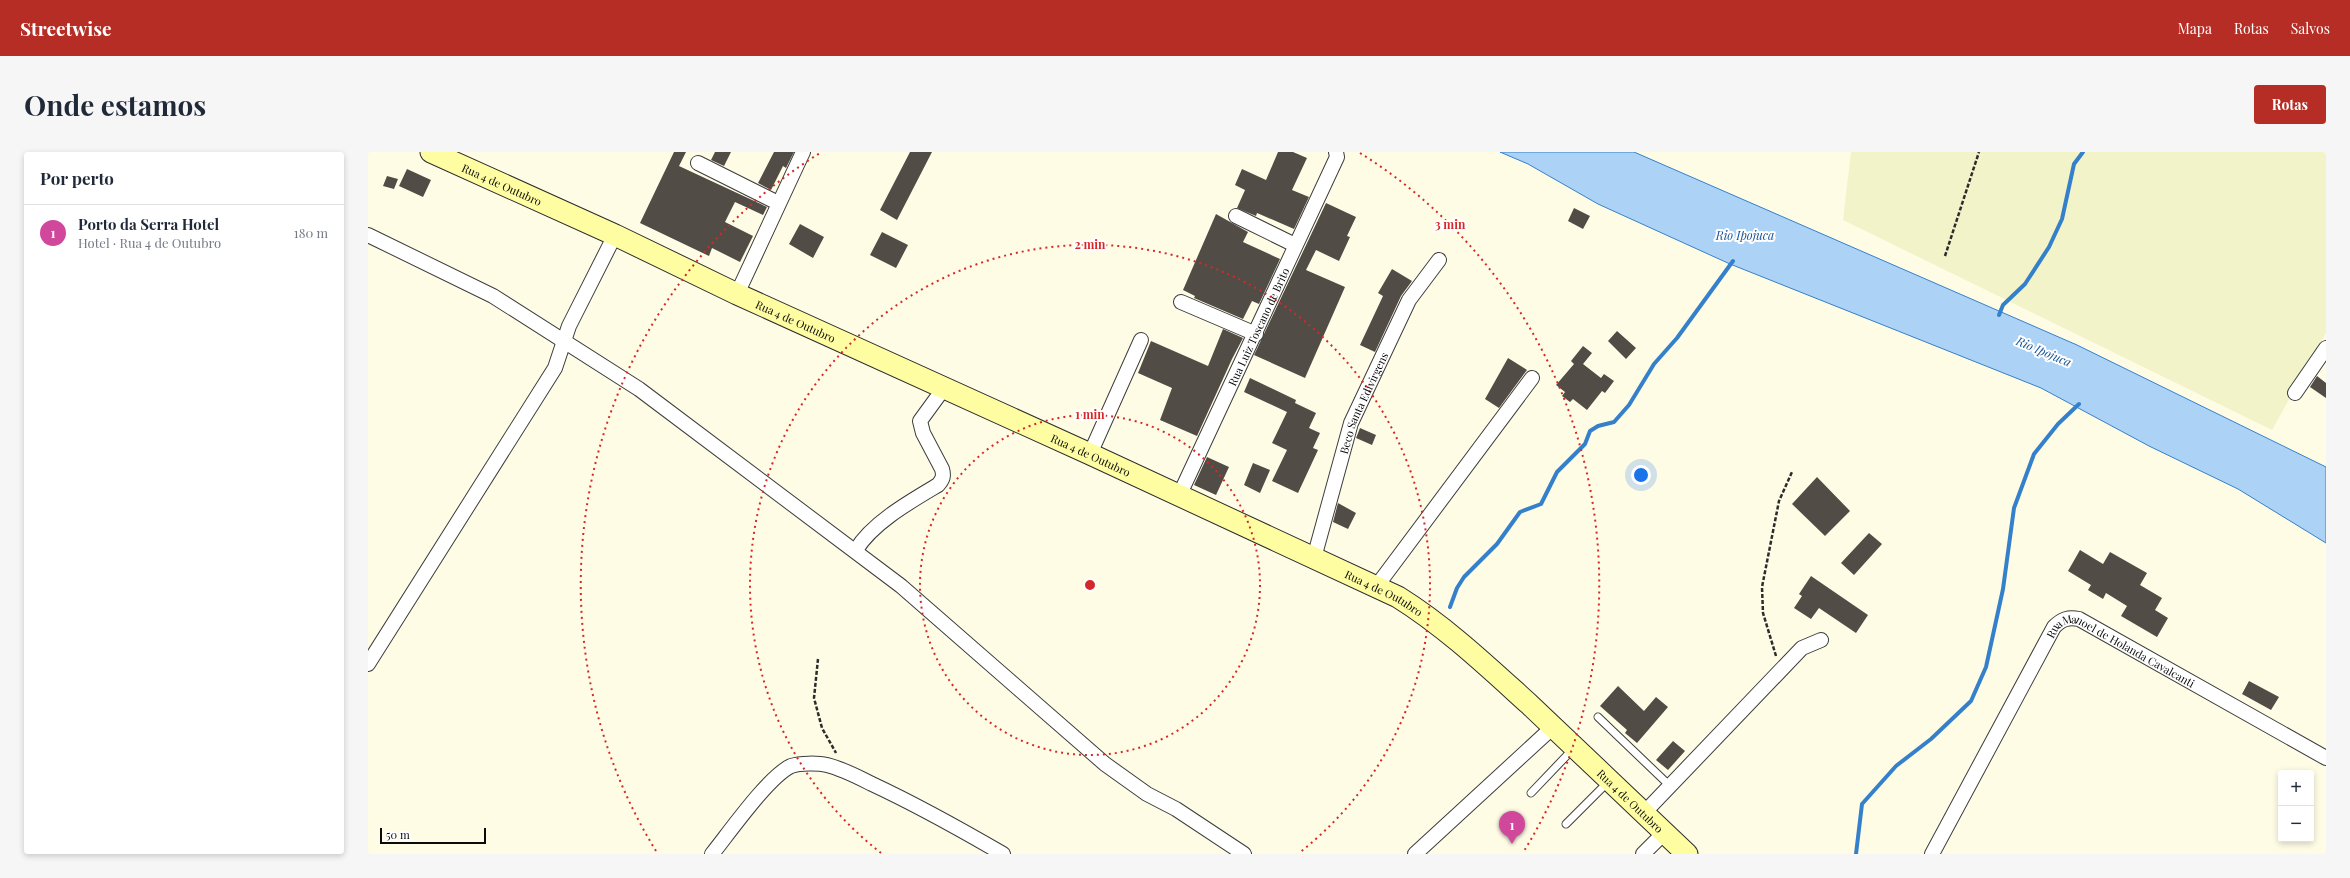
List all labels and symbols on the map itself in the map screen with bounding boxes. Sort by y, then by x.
street label: Rua 4 de Outubro [460,160,544,209]
text: 3 min [1435,216,1466,232]
water label: Rio Ipojuca [1715,227,1774,243]
text: 2 min [1075,236,1106,252]
street label: Rua Luiz Toscano de Brito [1224,265,1292,388]
street label: Rua 4 de Outubro [754,296,838,345]
water label: Rio Ipojuca [2013,332,2074,370]
street label: Beco Santa Edivirgens [1335,349,1391,455]
text: 1 min [1075,406,1105,422]
street label: Rua 4 de Outubro [1049,430,1133,479]
your location [1631,465,1651,485]
street label: Rua 4 de Outubro [1343,566,1426,619]
centre of rings [1083,578,1097,592]
street label: Rua Manoel de Holanda Cavalcanti [2042,610,2198,690]
street label: Rua 4 de Outubro [1594,765,1667,836]
pin: 1 [1499,811,1525,844]
scale bar [380,826,486,845]

